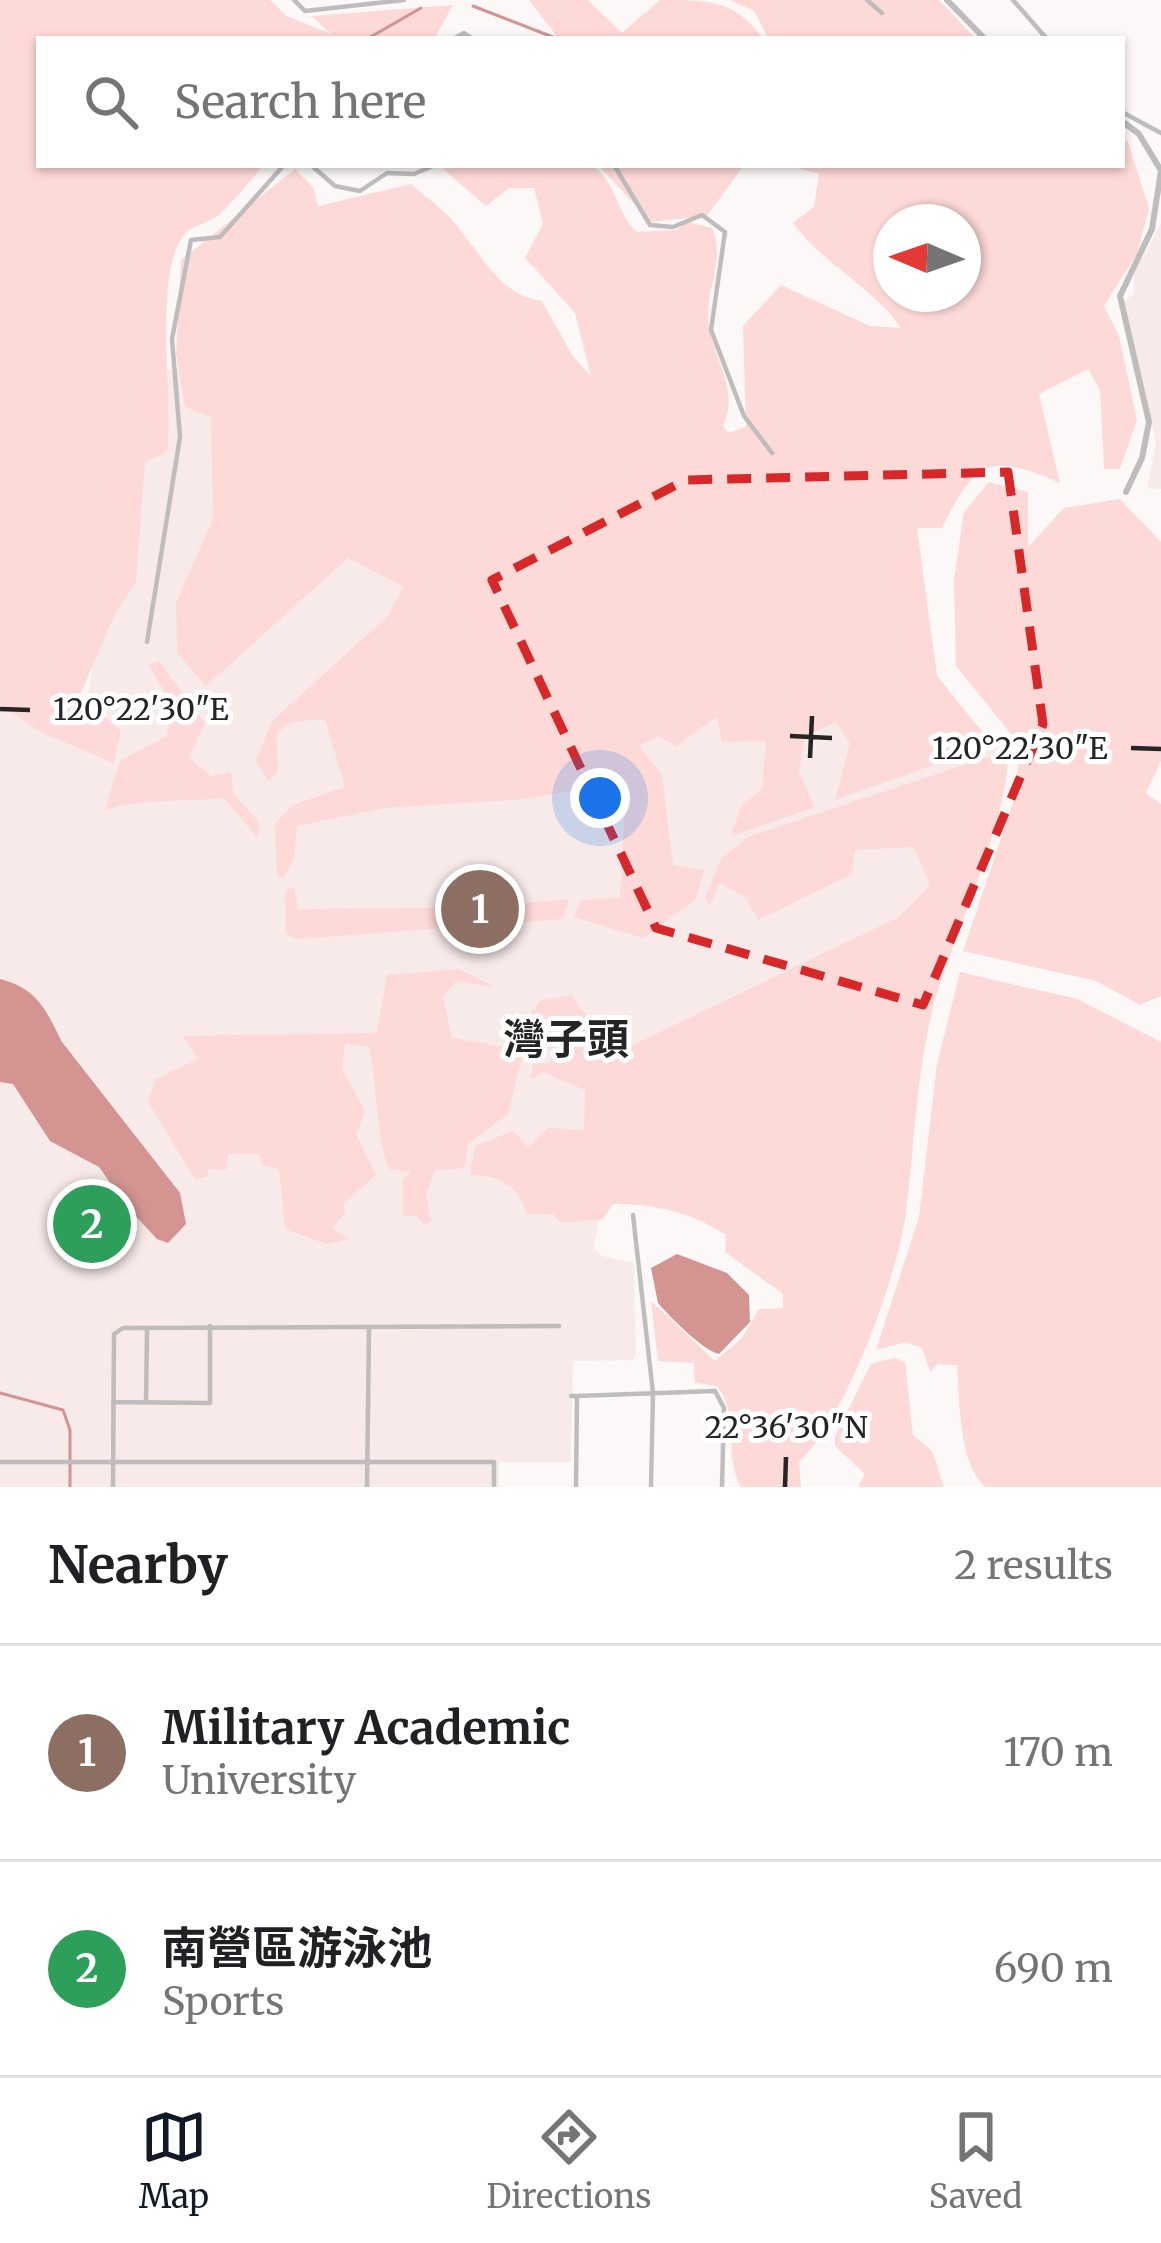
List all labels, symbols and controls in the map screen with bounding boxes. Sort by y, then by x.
search box [36,36,1125,168]
icon: search [78,69,144,135]
text: Search here [174,74,426,130]
north arrow [873,204,981,312]
text: 120°22'30"E [53,690,229,728]
text: 120°22'30"E [932,729,1108,767]
your location [570,768,630,828]
pin: 1 [441,864,519,954]
district label: 灣子頭 [503,1013,629,1065]
pin: 2 [53,1179,131,1269]
text: 22°36'30"N [704,1408,868,1446]
text: Nearby [48,1533,228,1597]
text: 2 results [954,1541,1113,1590]
text: Military Academic [162,1700,570,1756]
text: 1 [78,1728,96,1777]
text: 170 m [1003,1728,1113,1777]
text: University [162,1756,356,1805]
text: 南營區游泳池 [162,1920,432,1976]
text: 2 [76,1944,98,1993]
text: 690 m [994,1944,1113,1993]
text: Sports [162,1977,284,2026]
tab: Map [139,2104,209,2217]
tab: Directions [486,2104,651,2217]
tab: Saved [929,2104,1022,2217]

